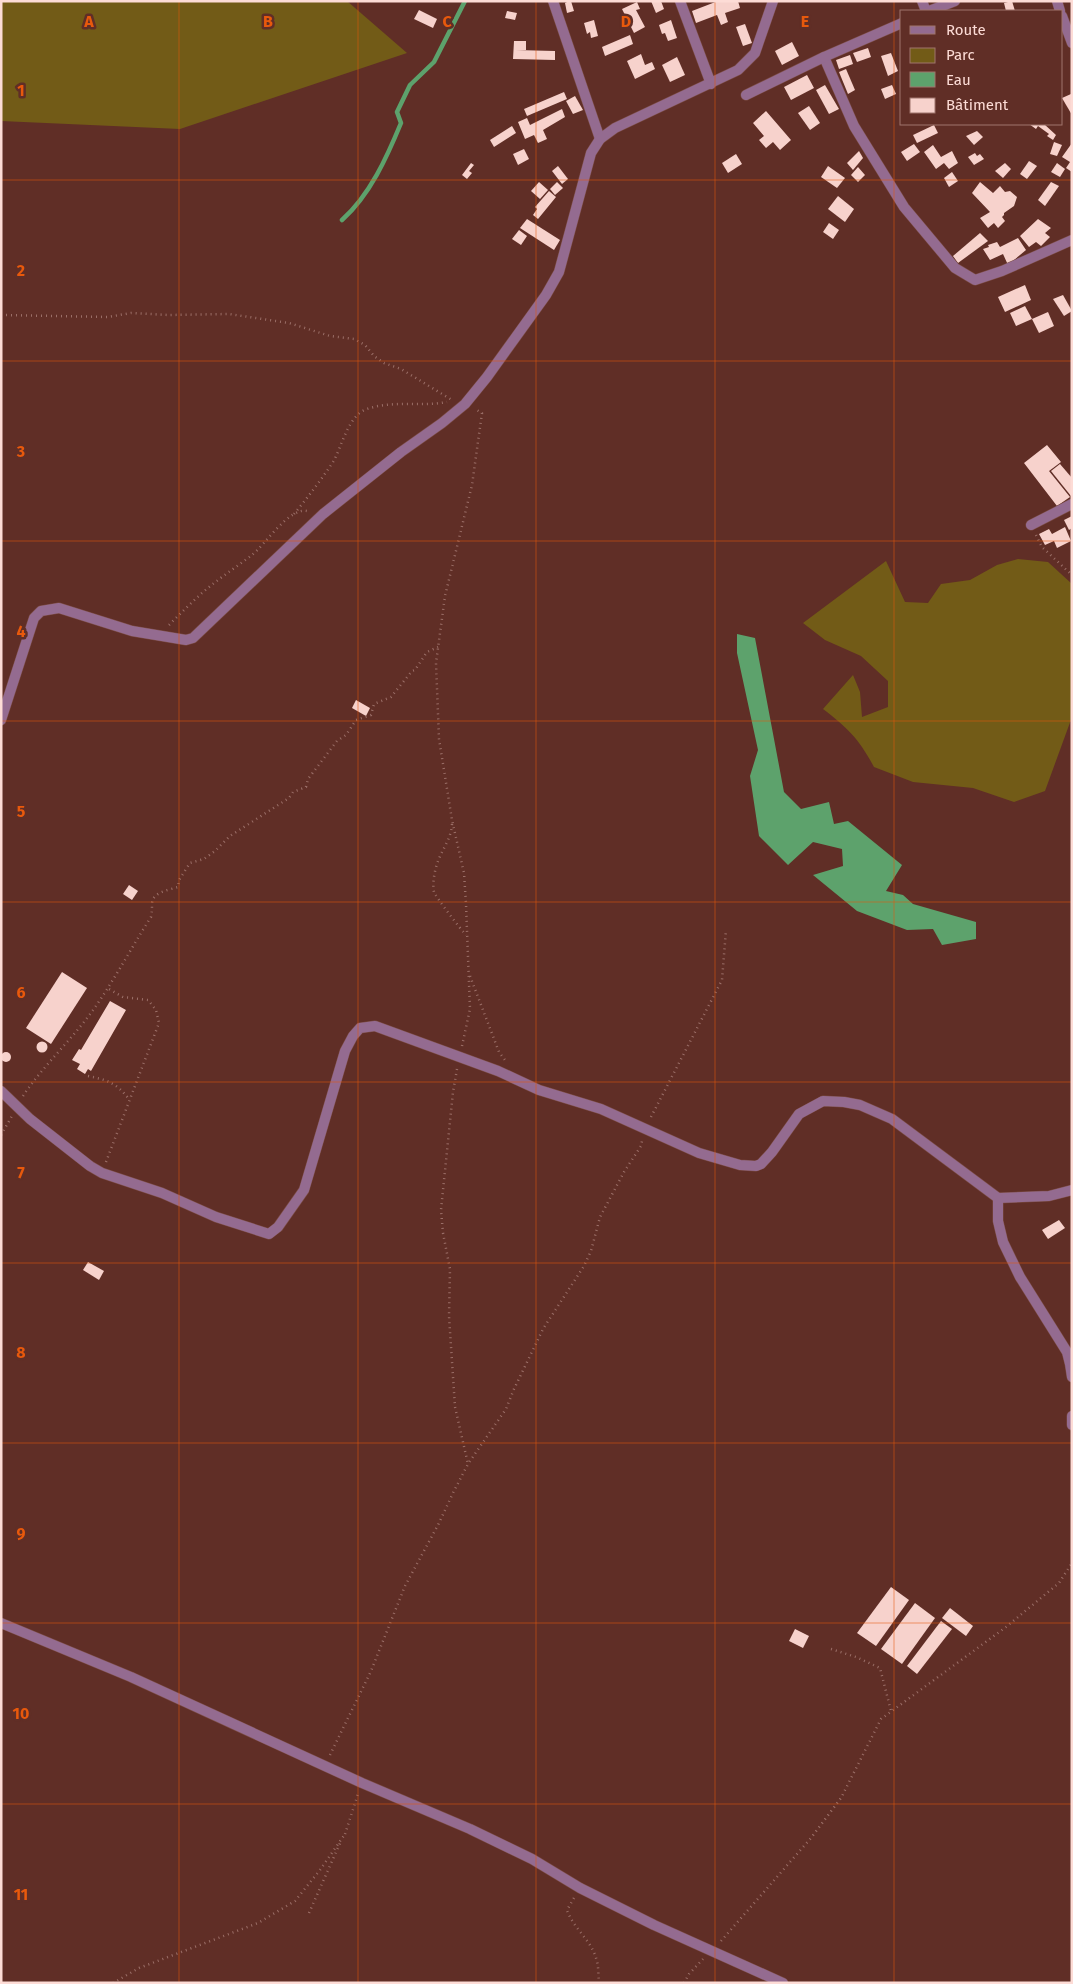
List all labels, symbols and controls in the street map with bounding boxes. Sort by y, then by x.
legend [900,10,1063,125]
text: A [83,12,94,31]
text: B [263,12,273,31]
text: C [442,12,452,31]
text: D [621,12,631,31]
text: E [801,12,809,31]
text: Route [946,21,986,39]
text: Parc [946,46,975,64]
text: Eau [946,71,971,89]
text: 1 [17,81,25,100]
text: Bâtiment [946,96,1009,114]
text: 2 [17,261,25,280]
text: 3 [16,442,25,461]
text: 4 [16,622,26,641]
text: 5 [17,802,26,821]
text: 6 [16,983,26,1002]
text: 7 [17,1163,25,1182]
text: 8 [16,1343,26,1362]
text: 9 [17,1524,26,1543]
text: 10 [13,1704,29,1723]
text: 11 [14,1885,28,1904]

